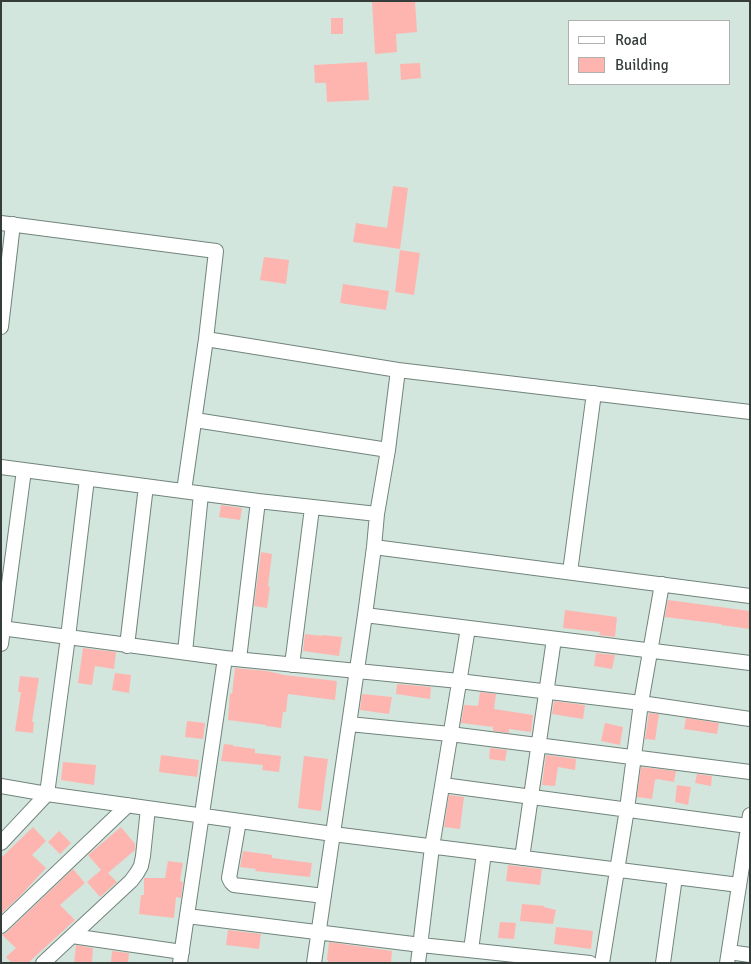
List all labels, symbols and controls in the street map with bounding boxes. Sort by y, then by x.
legend [568,20,731,85]
text: Road [615,31,647,49]
text: Building [615,56,669,74]

